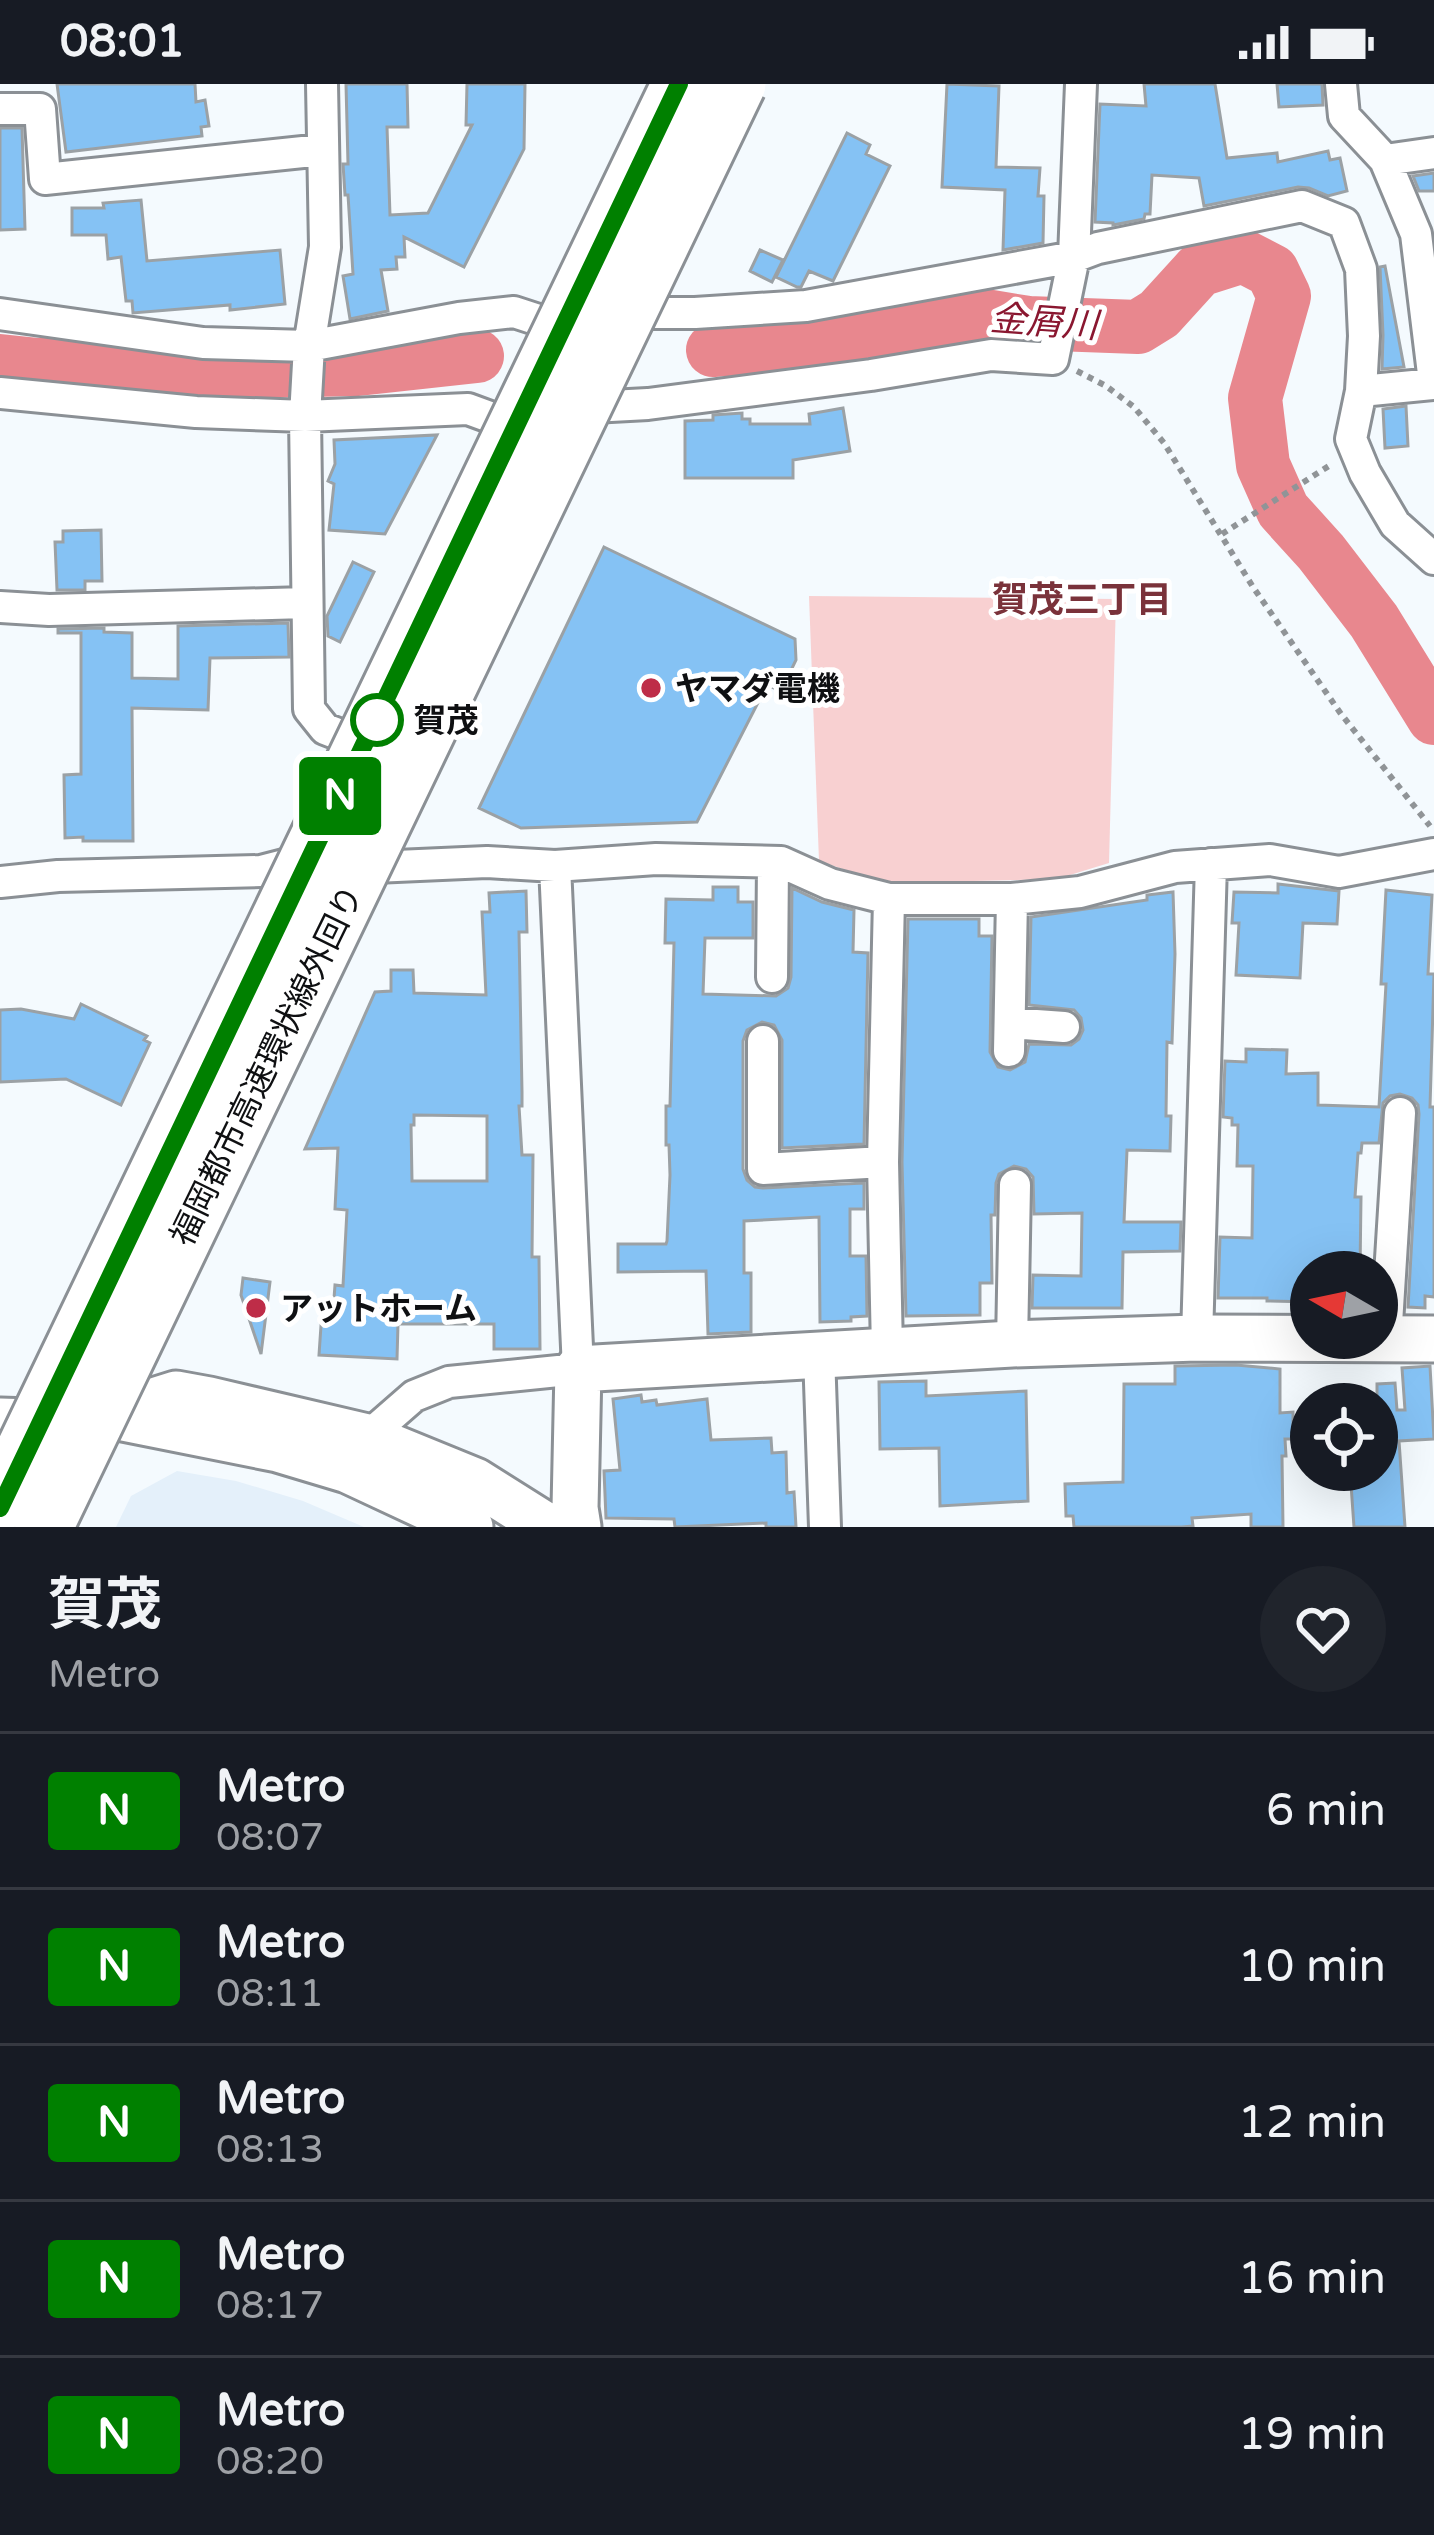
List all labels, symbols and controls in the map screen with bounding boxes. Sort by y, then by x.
text: 08:01 [60,15,185,69]
water label: 金屑川 [989,297,1103,348]
district label: 賀茂三丁目 [992,579,1172,622]
place label: ヤマダ電機 [675,670,840,709]
marker: ヤマダ電機 [638,675,664,701]
marker: 賀茂 [352,695,402,745]
place label: 賀茂 [413,702,479,741]
line badge: N [301,757,379,835]
text: N [323,770,357,821]
street label: 福岡都市高速環状線外回り [163,879,372,1252]
north arrow [1290,1251,1398,1359]
map controls [1290,1251,1398,1491]
place label: アットホーム [280,1290,477,1329]
marker: アットホーム [243,1295,269,1321]
button: locate [1290,1383,1398,1491]
button: heart [1260,1566,1386,1692]
text: 賀茂 [48,1572,162,1640]
text: Metro [48,1651,160,1698]
text: Metro [216,1760,345,1814]
text: 6 min [1266,1784,1386,1838]
text: N [97,1785,131,1836]
text: 08:07 [216,1814,324,1861]
text: Metro [216,1916,345,1970]
text: 10 min [1238,1940,1386,1994]
text: N [97,1941,131,1992]
text: 08:11 [216,1970,324,2017]
text: Metro [216,2072,345,2126]
text: 12 min [1238,2096,1386,2150]
text: N [97,2097,131,2148]
text: 08:13 [216,2126,324,2173]
text: Metro [216,2228,345,2282]
text: 16 min [1238,2252,1386,2306]
text: N [97,2253,131,2304]
text: 08:17 [216,2282,324,2329]
text: Metro [216,2384,345,2438]
text: 19 min [1238,2408,1386,2462]
text: N [97,2409,131,2460]
text: 08:20 [216,2438,324,2485]

